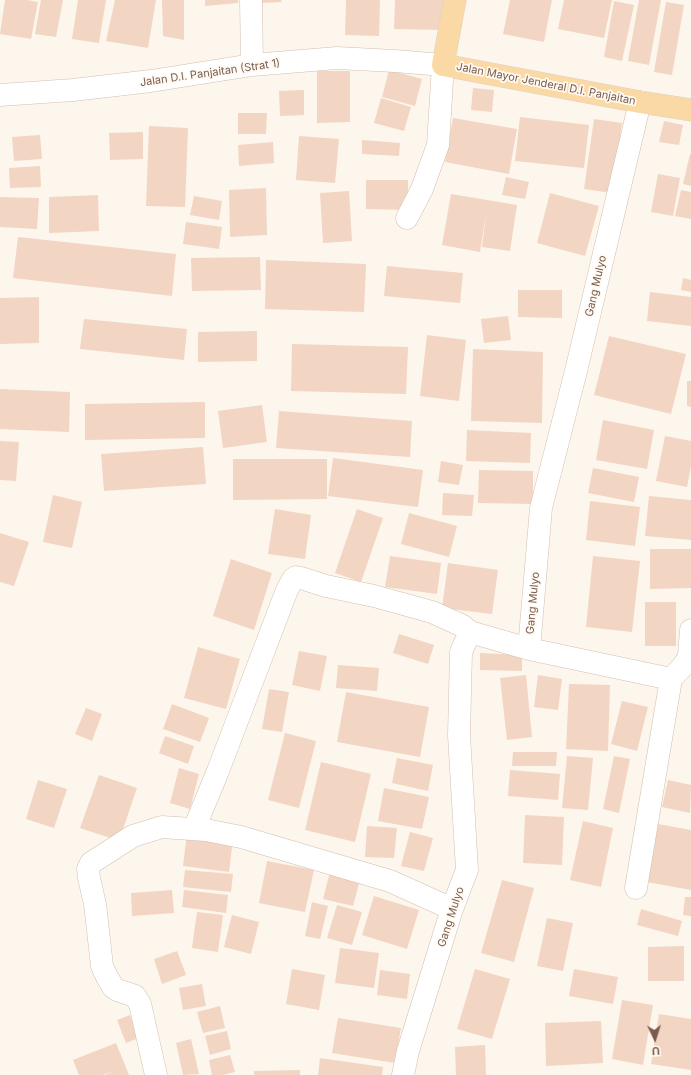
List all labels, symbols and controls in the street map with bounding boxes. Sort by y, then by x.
street label: Jalan D.I. Panjaitan (Strat 1) [139,57,281,89]
street label: Jalan Mayor Jenderal D.I. Panjaitan [455,60,637,108]
street label: Gang Mulyo [583,254,609,318]
street label: Gang Mulyo [524,571,542,635]
street label: Gang Mulyo [435,885,467,949]
north arrow [635,1019,675,1059]
text: U [651,1044,660,1058]

